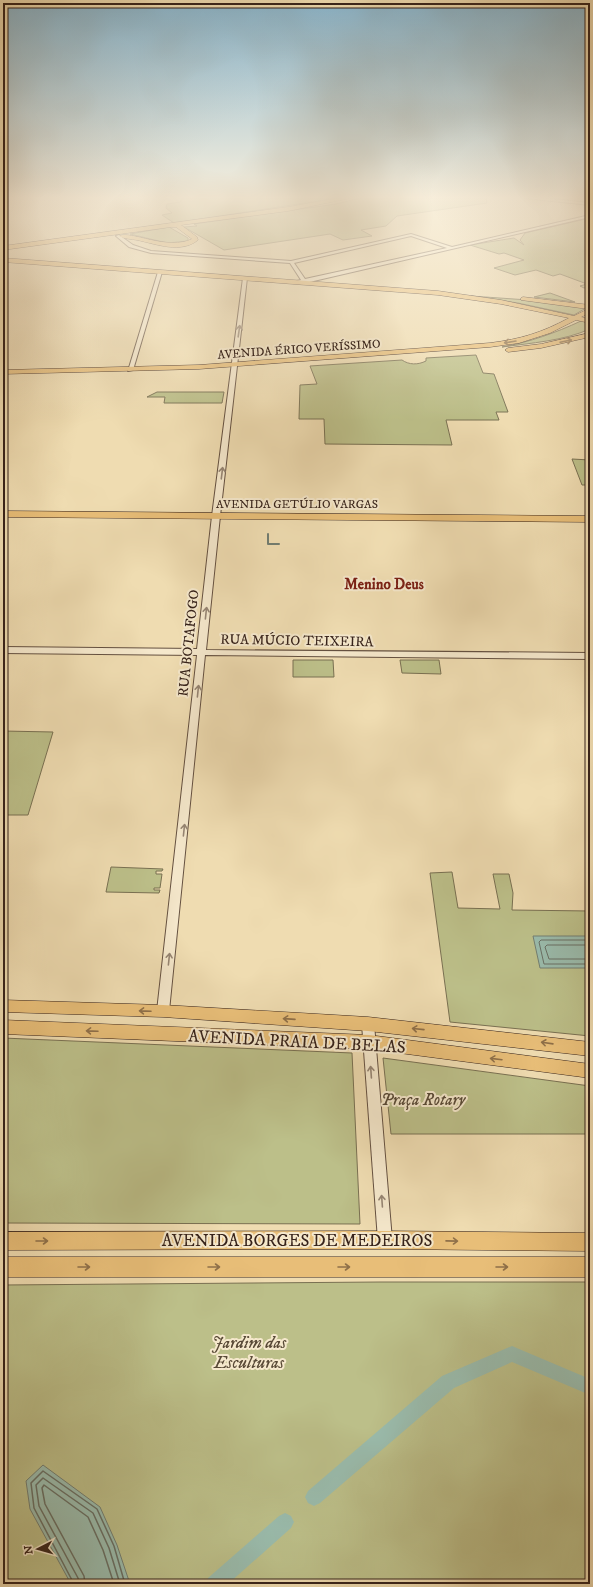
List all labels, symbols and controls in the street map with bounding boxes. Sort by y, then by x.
one-way arrow [235,325,243,338]
street label: AVENIDA ÉRICO VERÍSSIMO [217,336,381,363]
one-way arrow [559,337,572,345]
one-way arrow [504,338,517,346]
one-way arrow [218,467,226,480]
street label: AVENIDA GETÚLIO VARGAS [216,497,378,512]
district label: Menino Deus [344,575,424,594]
street label: RUA BOTAFOGO [174,589,204,698]
one-way arrow [203,607,210,620]
street label: RUA MÚCIO TEIXEIRA [220,631,375,651]
one-way arrow [194,685,202,698]
one-way arrow [180,824,187,837]
one-way arrow [165,953,173,966]
one-way arrow [139,1007,152,1014]
one-way arrow [283,1015,296,1023]
street label: AVENIDA PRAIA DE BELAS [188,1025,406,1059]
one-way arrow [412,1025,425,1033]
one-way arrow [86,1027,99,1034]
one-way arrow [541,1039,554,1047]
one-way arrow [490,1055,503,1063]
one-way arrow [368,1066,375,1079]
park label: Praça Rotary [381,1089,467,1111]
one-way arrow [378,1195,385,1208]
street label: AVENIDA BORGES DE MEDEIROS [162,1230,432,1252]
one-way arrow [35,1237,48,1245]
one-way arrow [445,1237,458,1245]
one-way arrow [77,1263,90,1271]
one-way arrow [207,1263,220,1271]
one-way arrow [337,1263,350,1271]
one-way arrow [495,1263,508,1271]
park label: Jardim das Esculturas [212,1332,287,1374]
north arrow [18,1529,58,1569]
text: N [22,1545,36,1555]

